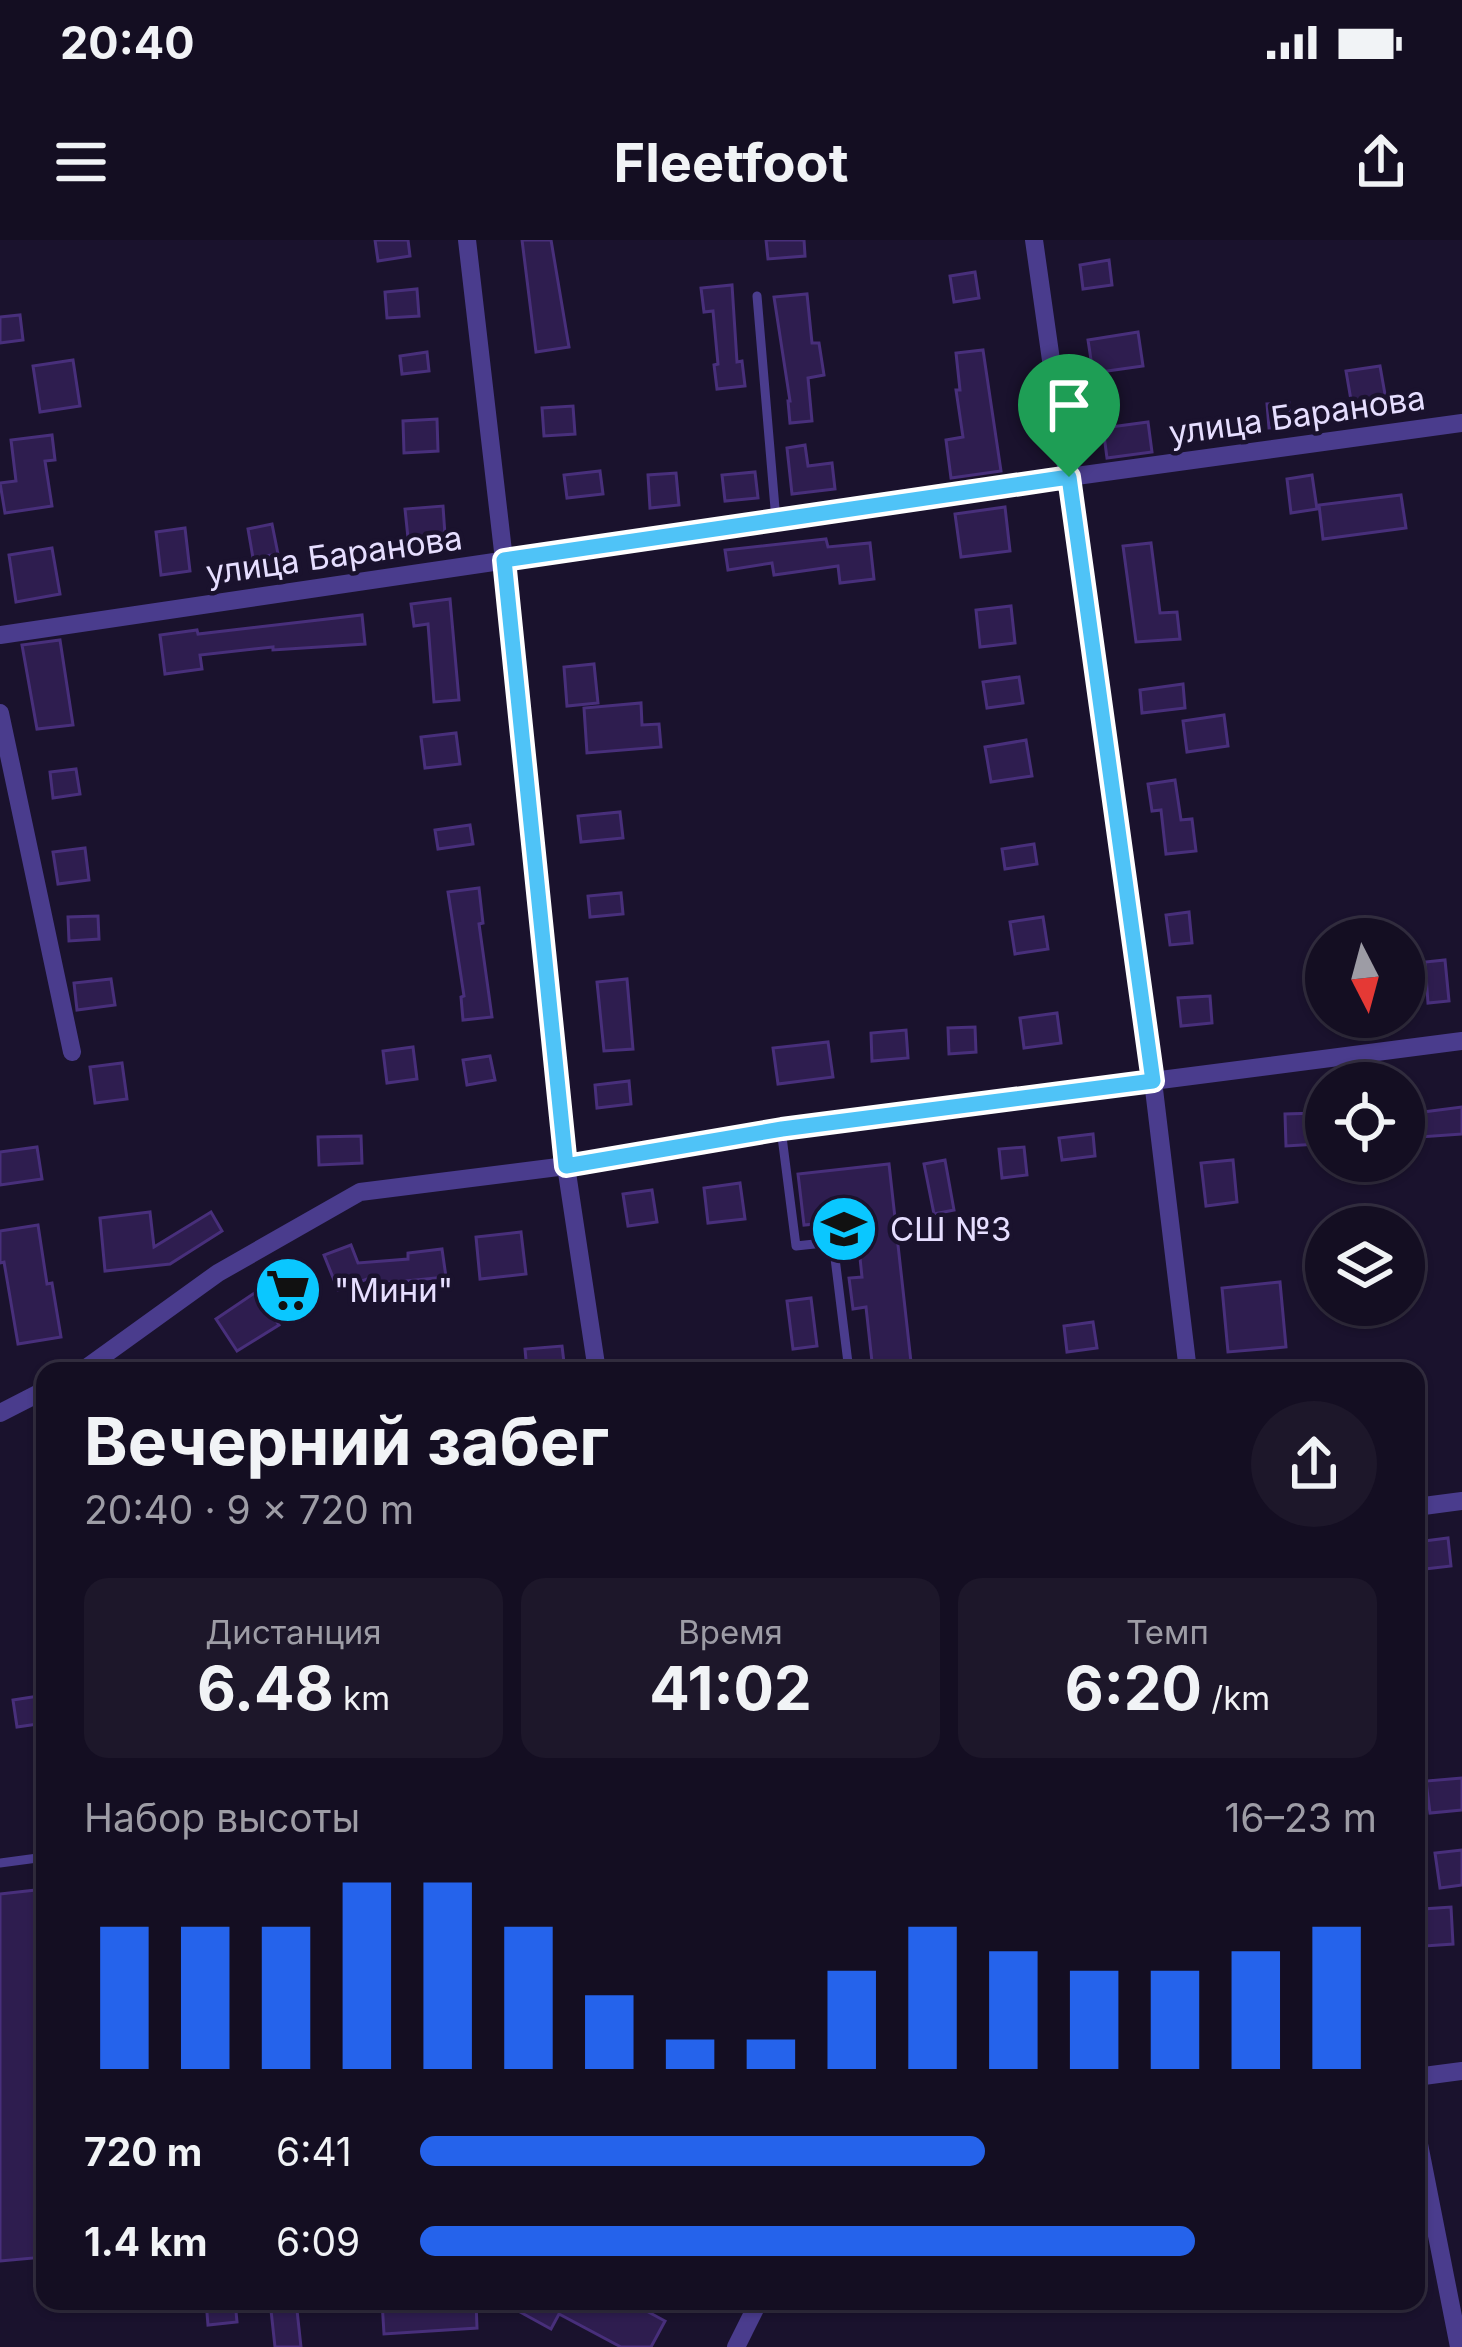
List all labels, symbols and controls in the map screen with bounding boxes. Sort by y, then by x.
text: 20:40 [60,15,195,70]
icon: menu [48,129,114,195]
icon: share [1348,129,1414,195]
text: Fleetfoot [613,130,849,195]
pin [1018,354,1120,477]
icon: arrive [1036,372,1102,438]
street label: улица Баранова [1166,377,1428,453]
street label: улица Баранова [203,517,465,593]
north arrow [1305,918,1425,1038]
map controls [1305,918,1425,1326]
button: locate [1305,1062,1425,1182]
school or university icon: СШ №3 [809,1194,879,1264]
button: layers [1305,1206,1425,1326]
place label: СШ №3 [890,1209,1011,1249]
supermarket icon: "Мини" [253,1255,323,1325]
place label: "Мини" [334,1270,453,1310]
text: Вечерний забег [84,1401,609,1481]
button: share [1251,1401,1377,1527]
text: 20:40 · 9 × 720 m [84,1486,414,1533]
text: Дистанция [205,1612,382,1652]
text: Время [678,1612,783,1652]
text: Темп [1126,1612,1209,1652]
text: 6.48 [197,1652,334,1724]
text: 41:02 [649,1652,812,1724]
text: 6:20 [1065,1652,1202,1724]
text: km [334,1678,390,1718]
text: /km [1202,1678,1270,1718]
text: Набор высоты [84,1794,360,1841]
text: 16–23 m [1224,1794,1377,1841]
text: 720 m [84,2128,202,2175]
text: 6:41 [276,2128,352,2175]
text: 1.4 km [84,2218,208,2265]
text: 6:09 [276,2218,360,2265]

